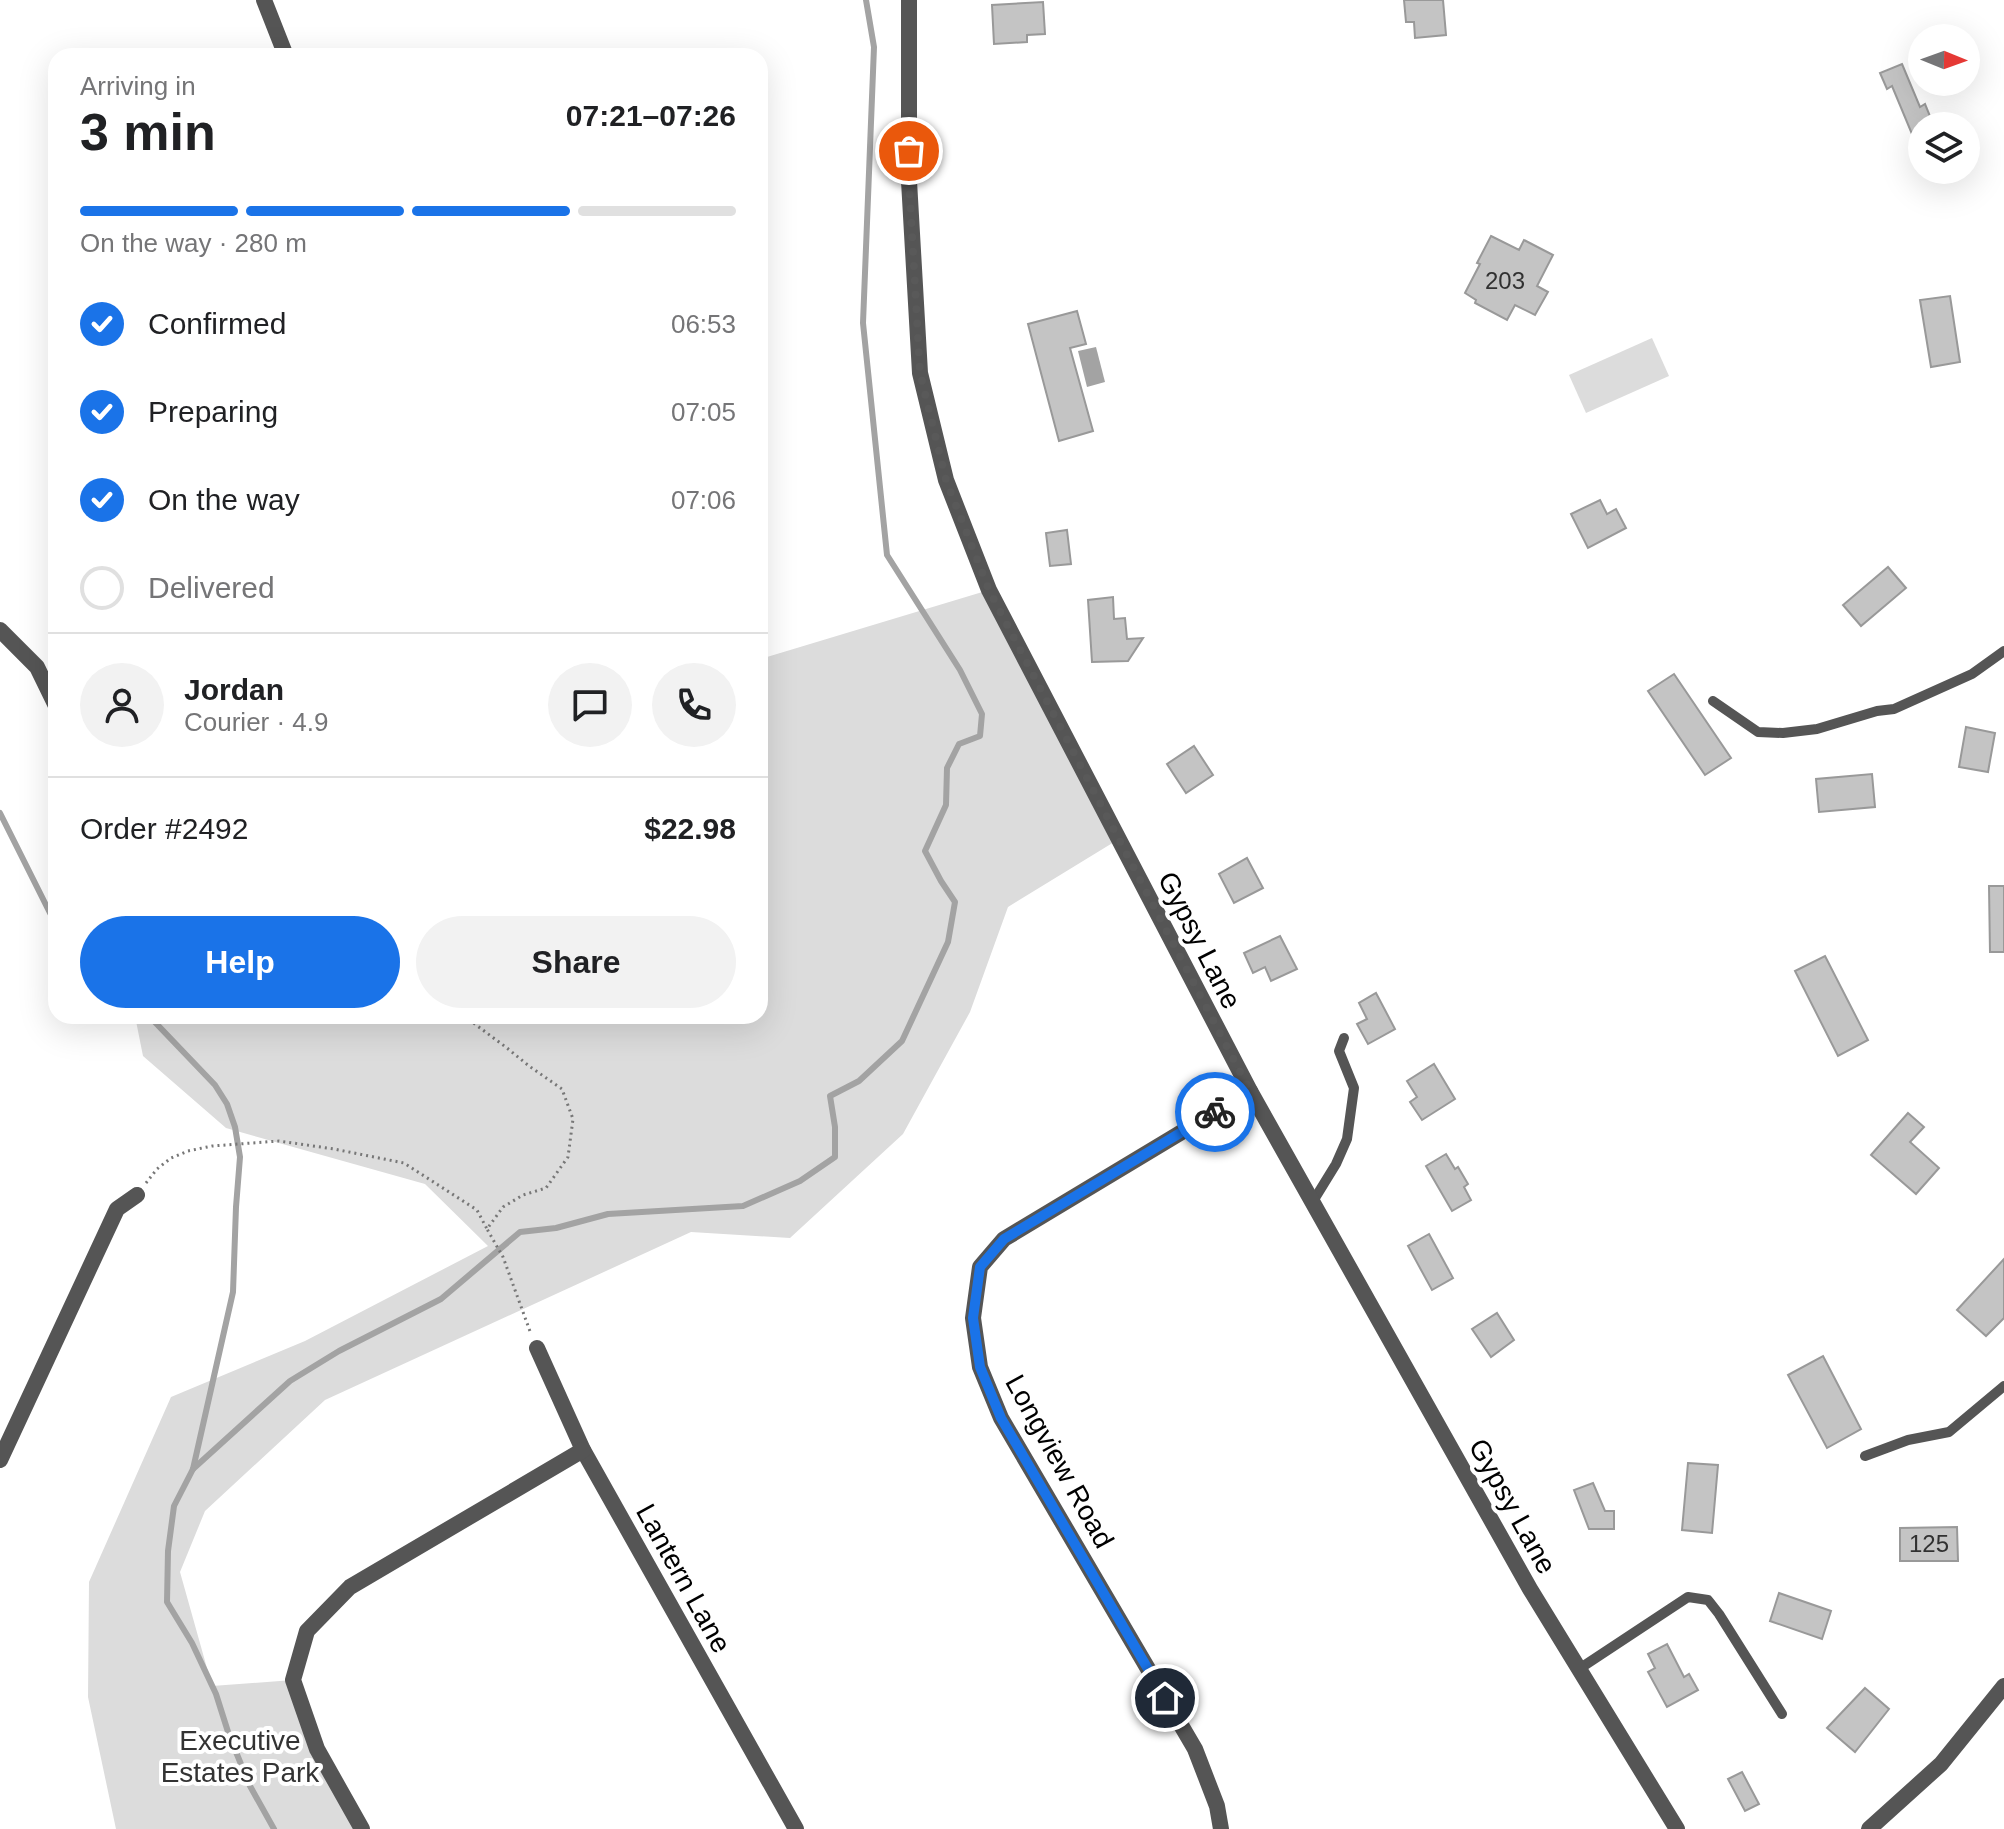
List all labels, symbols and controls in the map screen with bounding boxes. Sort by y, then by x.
north arrow [1908,24,1980,96]
map controls [1908,24,1980,184]
text: Arriving in [80,71,196,101]
text: 07:21–07:26 [566,99,736,132]
text: 3 min [80,103,216,161]
button: layers [1908,112,1980,184]
pin [875,117,943,185]
icon: bag [887,129,931,173]
text: On the way · 280 m [80,228,307,258]
house number: 203 [1485,267,1525,294]
icon: check [80,302,124,346]
text: Confirmed [148,307,286,340]
text: 06:53 [671,309,736,339]
icon: check [80,390,124,434]
text: Preparing [148,395,278,428]
text: 07:05 [671,397,736,427]
icon: check [80,478,124,522]
text: On the way [148,483,300,516]
text: 07:06 [671,485,736,515]
text: Delivered [148,571,275,604]
button: person [80,663,164,747]
button: chat [548,663,632,747]
button: phone [652,663,736,747]
text: Jordan [184,673,284,706]
text: Courier · 4.9 [184,707,329,737]
text: Order #2492 [80,812,248,845]
text: $22.98 [644,812,736,845]
street label: Gypsy Lane [1152,867,1247,1014]
button: Help [80,916,400,1008]
button: Share [416,916,736,1008]
courier [1175,1072,1255,1152]
icon: bike [1193,1090,1237,1134]
street label: Longview Road [999,1369,1120,1553]
street label: Gypsy Lane [1463,1433,1562,1579]
street label: Lantern Lane [630,1499,737,1658]
house number: 125 [1909,1530,1949,1557]
pin [1131,1664,1199,1732]
icon: home [1143,1676,1187,1720]
park label: Executive Estates Park [161,1725,320,1788]

